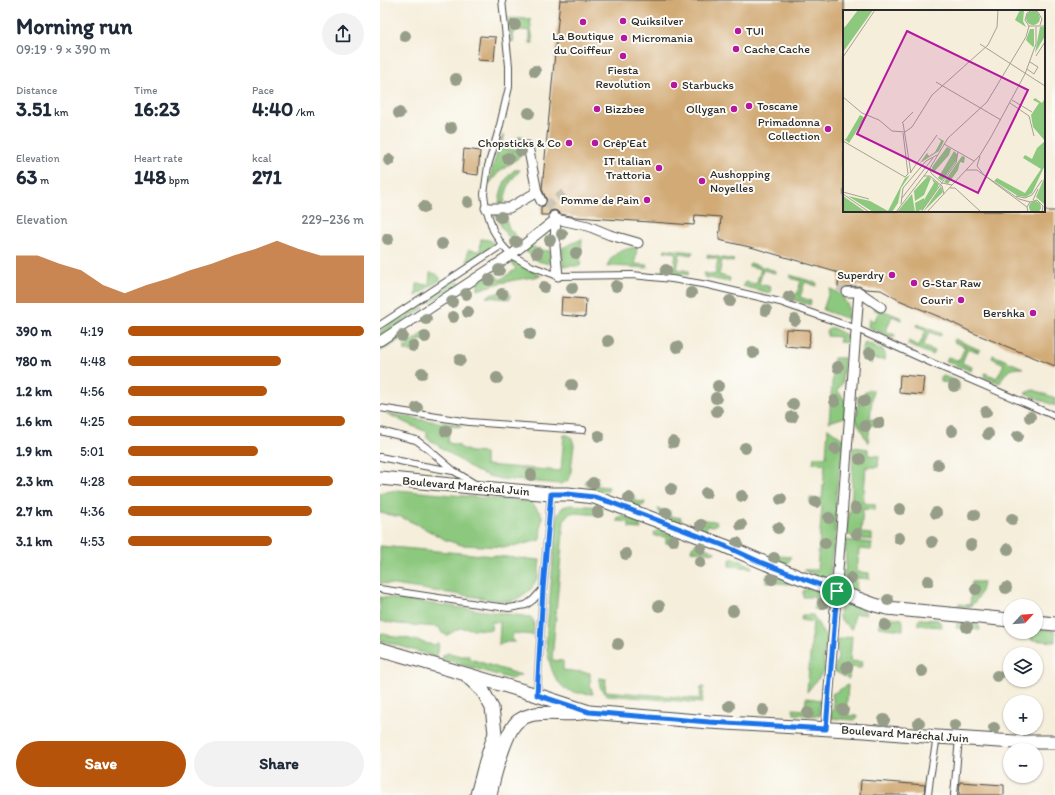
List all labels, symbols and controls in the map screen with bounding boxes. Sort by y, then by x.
inset map [843,10,1045,212]
text: Morning run [16,13,132,40]
button: share [322,13,364,55]
place label: Quiksilver [631,14,684,28]
marker: Quiksilver [618,16,628,26]
marker: La Boutique du Coiffeur [578,17,588,27]
place label: TUI [746,24,764,38]
marker: TUI [733,26,743,36]
place label: La Boutique du Coiffeur [552,29,614,57]
place label: Micromania [632,31,693,45]
marker: Micromania [619,33,629,43]
text: 09:19 · 9 × 390 m [16,42,111,57]
place label: Cache Cache [744,42,810,56]
marker: Cache Cache [731,44,741,54]
marker: Fiesta Revolution [618,51,628,61]
place label: Fiesta Revolution [595,63,651,91]
place label: Starbucks [682,78,734,92]
marker: Starbucks [669,80,679,90]
text: Distance [16,84,57,97]
text: Time [134,84,157,97]
text: Pace [252,84,274,97]
text: 3.51 [16,97,52,121]
text: 16:23 [134,97,180,121]
text: 4:40 [252,97,293,121]
place label: Toscane [757,99,798,113]
marker: Toscane [744,101,754,111]
place label: Bizzbee [605,102,645,116]
place label: Ollygan [686,102,727,116]
marker: Bizzbee [592,104,602,114]
marker: Ollygan [729,104,739,114]
text: km [52,106,69,119]
text: /km [293,106,315,119]
place label: Primadonna Collection [758,115,821,143]
marker: Primadonna Collection [823,124,833,134]
place label: Chopsticks & Co [478,136,561,150]
place label: Crêp'Eat [603,136,647,150]
marker: Chopsticks & Co [564,138,574,148]
marker: Crêp'Eat [590,138,600,148]
text: Elevation [16,152,60,165]
text: Heart rate [134,152,183,165]
text: kcal [252,152,272,165]
place label: IT Italian Trattoria [604,154,652,182]
marker: IT Italian Trattoria [654,163,664,173]
text: 63 [16,165,37,189]
text: 148 [134,165,166,189]
text: 271 [252,165,282,189]
place label: Aushopping Noyelles [710,167,771,195]
text: m [37,174,49,187]
text: bpm [166,174,189,187]
marker: Aushopping Noyelles [697,176,707,186]
place label: Pomme de Pain [561,193,639,207]
marker: Pomme de Pain [642,195,652,205]
text: Elevation [16,212,68,227]
text: 229–236 m [302,212,364,227]
place label: Superdry [837,268,884,282]
marker: Superdry [887,270,897,280]
place label: G-Star Raw [922,276,981,290]
marker: G-Star Raw [909,278,919,288]
place label: Courir [920,293,953,307]
marker: Courir [956,295,966,305]
place label: Bershka [983,306,1025,320]
marker: Bershka [1028,308,1038,318]
text: 390 m [16,324,52,339]
text: 4:19 [80,324,104,339]
text: 780 m [16,354,51,369]
text: 4:48 [80,354,106,369]
text: 1.2 km [16,384,52,399]
text: 4:56 [80,384,105,399]
text: 1.6 km [16,414,52,429]
text: 4:25 [80,414,105,429]
text: 1.9 km [16,444,52,459]
text: 5:01 [80,444,104,459]
street label: Boulevard Maréchal Juin [402,473,530,499]
text: 2.3 km [16,474,53,489]
text: 4:28 [80,474,105,489]
text: 2.7 km [16,504,53,519]
text: 4:36 [80,504,105,519]
text: 3.1 km [16,534,52,549]
text: 4:53 [80,534,105,549]
pin [820,574,854,608]
icon: arrive [826,580,848,602]
north arrow [1003,599,1043,639]
map controls [1003,599,1043,783]
button: layers [1003,647,1043,687]
button: + [1003,695,1043,735]
street label: Boulevard Maréchal Juin [841,723,969,745]
button: Save [16,741,186,787]
button: Share [194,741,364,787]
button: − [1003,743,1043,783]

